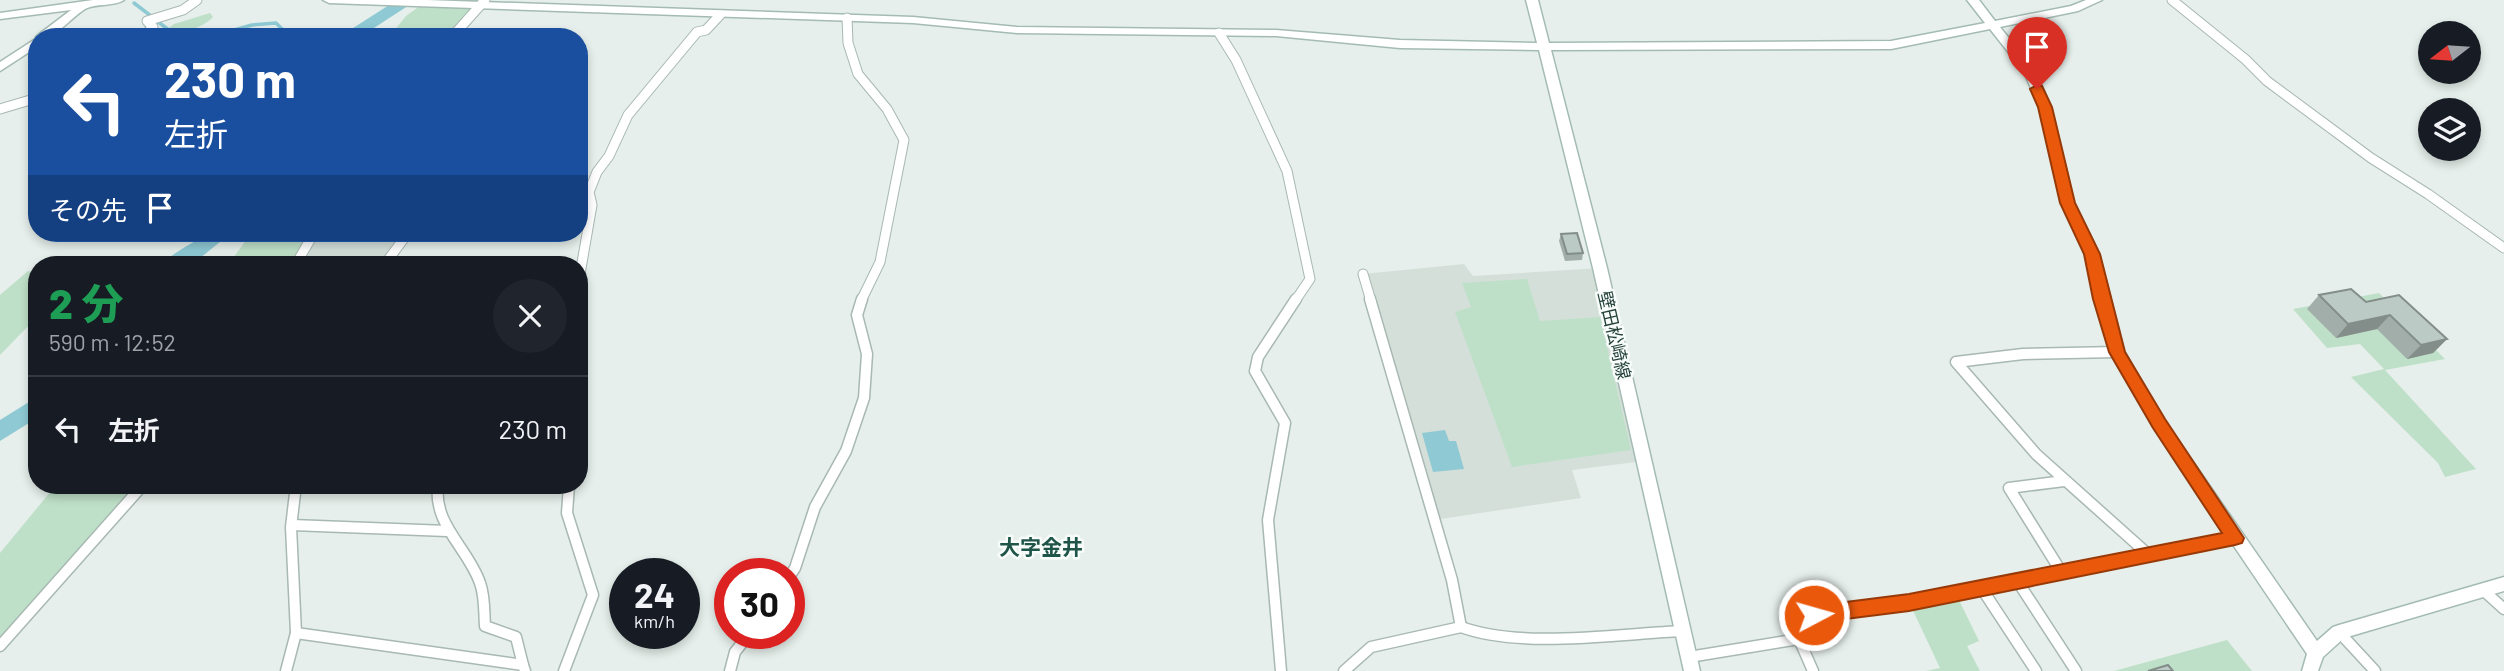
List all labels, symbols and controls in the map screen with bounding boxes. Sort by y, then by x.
pin [2007,17,2067,89]
north arrow [2418,21,2482,84]
map controls [2418,21,2481,161]
icon: arrive [2018,28,2056,66]
text: 230 m [164,49,296,108]
icon: left [49,56,140,147]
button: layers [2418,98,2481,161]
text: 左折 [164,114,228,152]
icon: arrive [141,189,179,227]
text: その先 [49,194,127,225]
text: 2 分 [49,277,123,327]
button: close [493,279,567,353]
street label: 壁田松崎線 [1594,289,1636,381]
text: 590 m · 12:52 [49,328,176,356]
icon: left [49,410,87,448]
text: 230 m [498,413,567,444]
text: 左折 [108,414,160,445]
district label: 大字金井 [999,534,1083,559]
speed limit sign: 30 [714,558,805,649]
text: 24 [634,573,675,615]
position arrow [1777,578,1851,652]
text: km/h [634,610,675,632]

